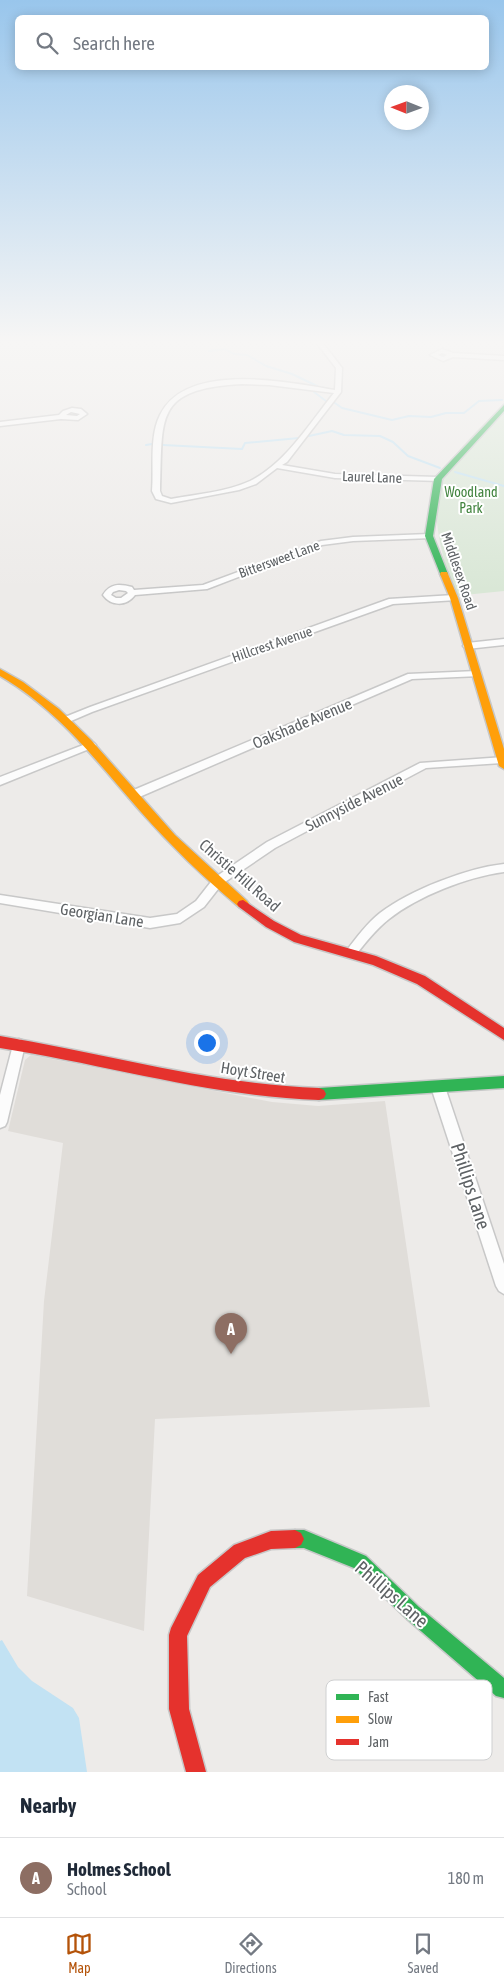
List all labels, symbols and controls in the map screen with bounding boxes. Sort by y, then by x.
search box [15,15,489,70]
icon: search [33,29,61,57]
text: Search here [73,32,155,54]
north arrow [384,85,429,130]
street label: Laurel Lane [342,468,402,486]
park label: Woodland Park [444,484,498,516]
street label: Middlesex Road [438,530,480,612]
street label: Bittersweet Lane [236,537,322,581]
street label: Hillcrest Avenue [230,623,314,665]
street label: Oakshade Avenue [250,694,354,752]
street label: Sunnyside Avenue [302,770,406,835]
street label: Christie Hill Road [196,835,284,915]
street label: Georgian Lane [59,900,145,931]
your location [194,1030,220,1056]
street label: Hoyt Street [219,1058,287,1087]
street label: Phillips Lane [447,1140,495,1232]
pin: A [215,1313,247,1354]
street label: Phillips Lane [351,1556,433,1632]
legend [326,1680,492,1760]
text: Fast [368,1689,389,1705]
text: Slow [368,1711,393,1727]
text: Jam [368,1734,389,1750]
text: Nearby [20,1793,76,1817]
text: Holmes School [67,1858,171,1880]
text: A [32,1869,40,1887]
text: 180 m [448,1869,484,1887]
text: School [67,1880,107,1898]
tab: Map [65,1930,93,1976]
tab: Directions [224,1930,277,1976]
tab: Saved [408,1930,439,1976]

